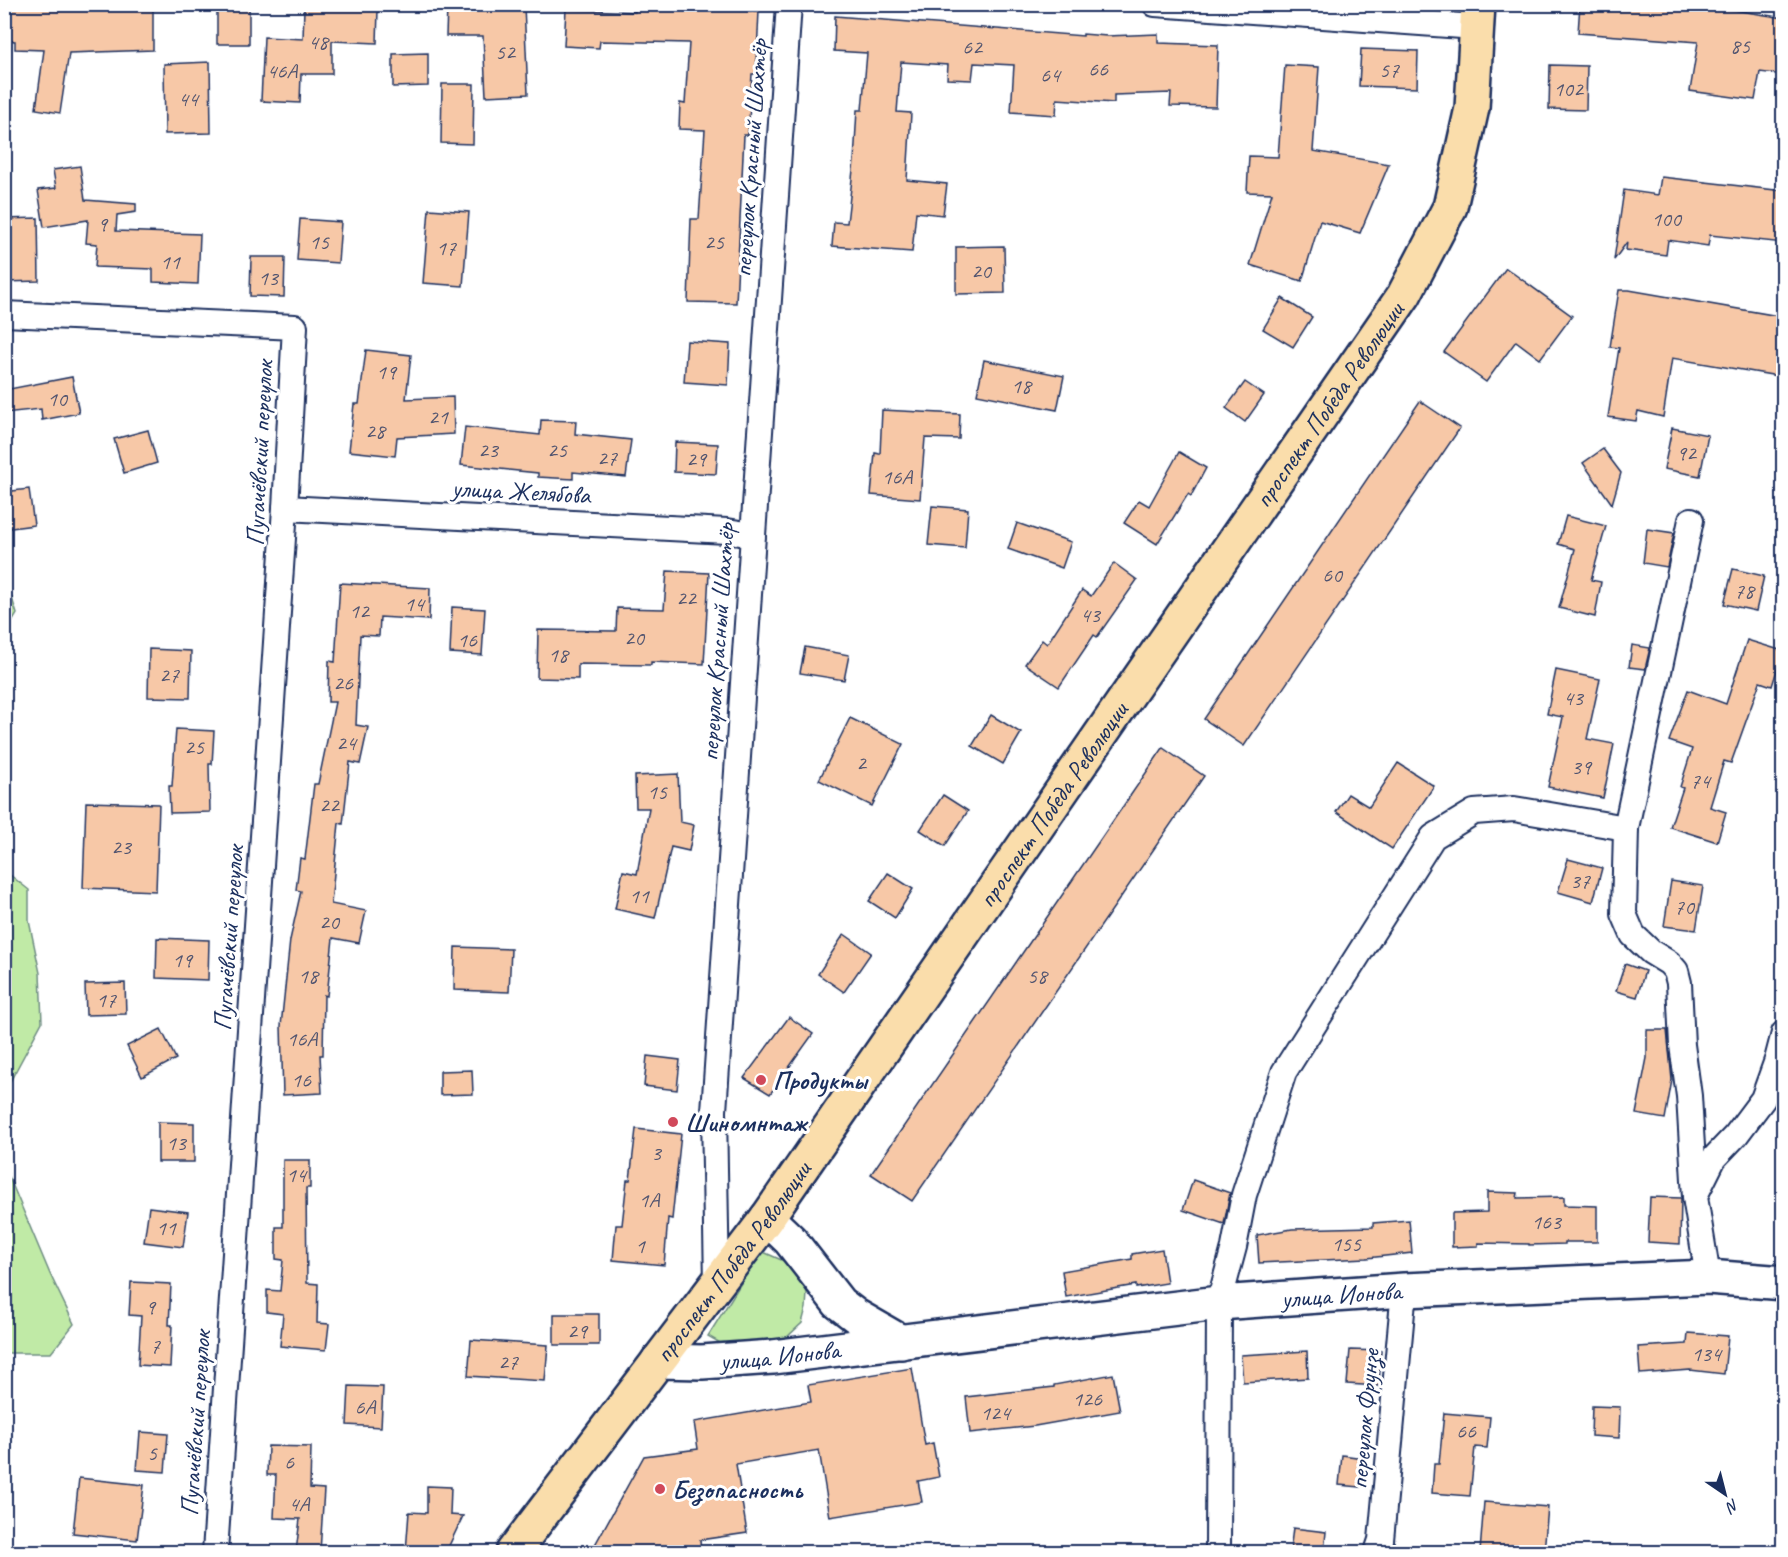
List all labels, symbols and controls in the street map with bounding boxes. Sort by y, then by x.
house number: 48 [308,28,330,56]
house number: 85 [1730,32,1751,60]
house number: 62 [962,33,984,61]
street label: переулок Красный Шахтёр [726,37,775,278]
house number: 52 [495,38,517,66]
house number: 66 [1088,55,1109,83]
house number: 57 [1379,56,1400,84]
house number: 46А [267,57,298,85]
house number: 64 [1040,61,1062,89]
house number: 102 [1553,75,1585,103]
house number: 44 [178,85,200,113]
house number: 100 [1651,205,1683,233]
house number: 9 [97,210,109,238]
house number: 15 [309,228,330,256]
house number: 25 [704,228,725,256]
house number: 17 [436,234,457,262]
house number: 11 [160,248,181,276]
house number: 20 [971,257,993,285]
house number: 13 [258,264,280,292]
street label: проспект Победа Революции [1246,294,1412,514]
street label: Пугачёвский переулок [238,357,281,547]
house number: 19 [376,358,398,386]
house number: 18 [1011,372,1033,400]
house number: 10 [47,385,69,413]
house number: 21 [428,403,449,431]
house number: 28 [365,417,387,445]
house number: 23 [478,436,500,464]
house number: 25 [547,436,568,464]
house number: 92 [1676,439,1698,467]
house number: 27 [597,444,618,472]
house number: 29 [686,445,708,473]
house number: 16А [882,463,913,491]
street label: улица Желябова [449,471,593,512]
street label: переулок Красный Шахтёр [693,521,742,762]
house number: 60 [1322,561,1344,589]
house number: 78 [1734,577,1756,605]
house number: 22 [676,584,698,612]
house number: 14 [404,590,426,618]
house number: 12 [349,597,371,625]
house number: 43 [1080,601,1102,629]
house number: 20 [624,624,646,652]
house number: 16 [457,626,478,654]
house number: 18 [548,641,570,669]
house number: 27 [159,661,180,689]
house number: 26 [333,669,354,697]
house number: 43 [1563,684,1585,712]
street label: проспект Победа Революции [970,694,1136,914]
house number: 24 [336,729,358,757]
house number: 25 [184,733,205,761]
house number: 2 [856,749,868,777]
house number: 39 [1571,753,1593,781]
house number: 74 [1690,767,1712,795]
house number: 15 [647,778,668,806]
house number: 22 [319,791,341,819]
house number: 23 [111,833,133,861]
street label: Пугачёвский переулок [206,842,252,1032]
house number: 37 [1570,867,1591,895]
house number: 11 [629,882,650,910]
house number: 70 [1674,893,1696,921]
house number: 20 [319,908,341,936]
house number: 19 [172,946,194,974]
house number: 18 [298,962,320,990]
house number: 58 [1027,962,1049,990]
house number: 17 [96,986,117,1014]
house number: 16А [287,1025,318,1053]
place label: Продукты [773,1064,869,1097]
house number: 16 [291,1066,312,1094]
marker: Продукты [754,1073,768,1087]
place label: Шиномнтаж [685,1106,809,1139]
marker: Шиномнтаж [666,1115,680,1129]
house number: 13 [166,1129,188,1157]
house number: 3 [651,1139,663,1167]
street label: проспект Победа Революции [647,1154,819,1369]
house number: 14 [286,1161,308,1189]
house number: 1А [639,1186,660,1214]
house number: 163 [1531,1208,1563,1236]
house number: 11 [156,1214,177,1242]
house number: 155 [1331,1230,1362,1258]
house number: 1 [635,1232,646,1260]
street label: улица Ионова [1278,1274,1405,1316]
house number: 9 [145,1293,157,1321]
house number: 29 [567,1317,589,1345]
street label: Пугачёвский переулок [173,1327,219,1517]
house number: 7 [150,1332,161,1360]
street label: улица Ионова [717,1333,844,1378]
house number: 134 [1691,1340,1723,1368]
street label: переулок Фрунзе [1342,1346,1388,1490]
house number: 27 [498,1348,519,1376]
house number: 126 [1072,1385,1103,1413]
house number: 6А [355,1393,376,1421]
house number: 124 [980,1399,1012,1427]
house number: 66 [1456,1417,1477,1445]
house number: 5 [147,1439,158,1467]
house number: 6 [284,1448,295,1476]
north arrow [1695,1464,1755,1524]
place label: Безопасность [672,1473,804,1506]
marker: Безопасность [653,1482,667,1496]
house number: 4А [289,1490,310,1518]
text: N [1721,1494,1743,1518]

